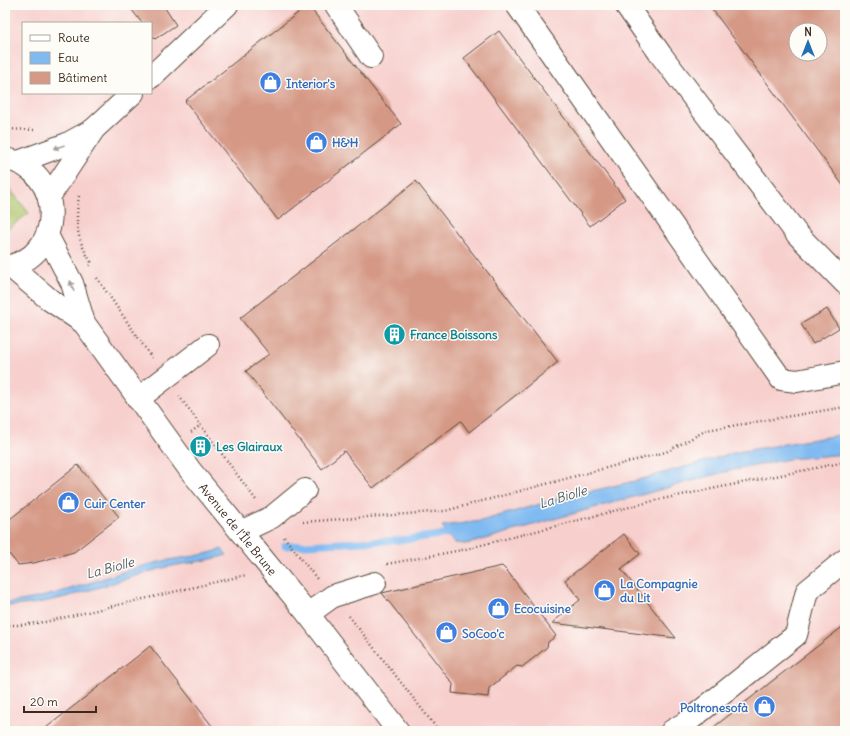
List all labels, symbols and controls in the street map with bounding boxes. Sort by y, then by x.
legend [22,22,152,94]
north arrow [788,22,828,62]
text: N [804,25,812,39]
text: Route [58,30,90,45]
text: Eau [58,50,79,65]
text: Bâtiment [58,70,107,85]
shop icon: Interior's [257,70,283,96]
place label: Interior's [286,76,336,91]
shop icon: H&H [303,129,329,155]
place label: H&H [332,135,359,150]
one-way arrow [52,144,64,150]
one-way arrow [69,279,75,291]
building icon: France Boissons [382,321,408,347]
place label: France Boissons [410,327,498,342]
building icon: Les Glairaux [187,433,213,459]
place label: Les Glairaux [216,439,282,454]
street label: Avenue de l'Île Brune [196,480,281,578]
water label: La Biolle [537,481,590,512]
shop icon: Cuir Center [56,490,82,516]
place label: Cuir Center [84,496,145,511]
water label: La Biolle [84,553,137,583]
place label: La Compagnie du Lit [620,576,698,605]
shop icon: La Compagnie du Lit [592,577,618,603]
shop icon: Ecocuisine [485,595,511,621]
place label: Ecocuisine [514,601,571,616]
shop icon: SoCoo'c [433,620,459,646]
place label: SoCoo'c [462,626,505,641]
scale bar [24,688,96,714]
text: 20 m [30,694,58,709]
shop icon: Poltronesofà [751,694,777,720]
place label: Poltronesofà [680,700,748,715]

